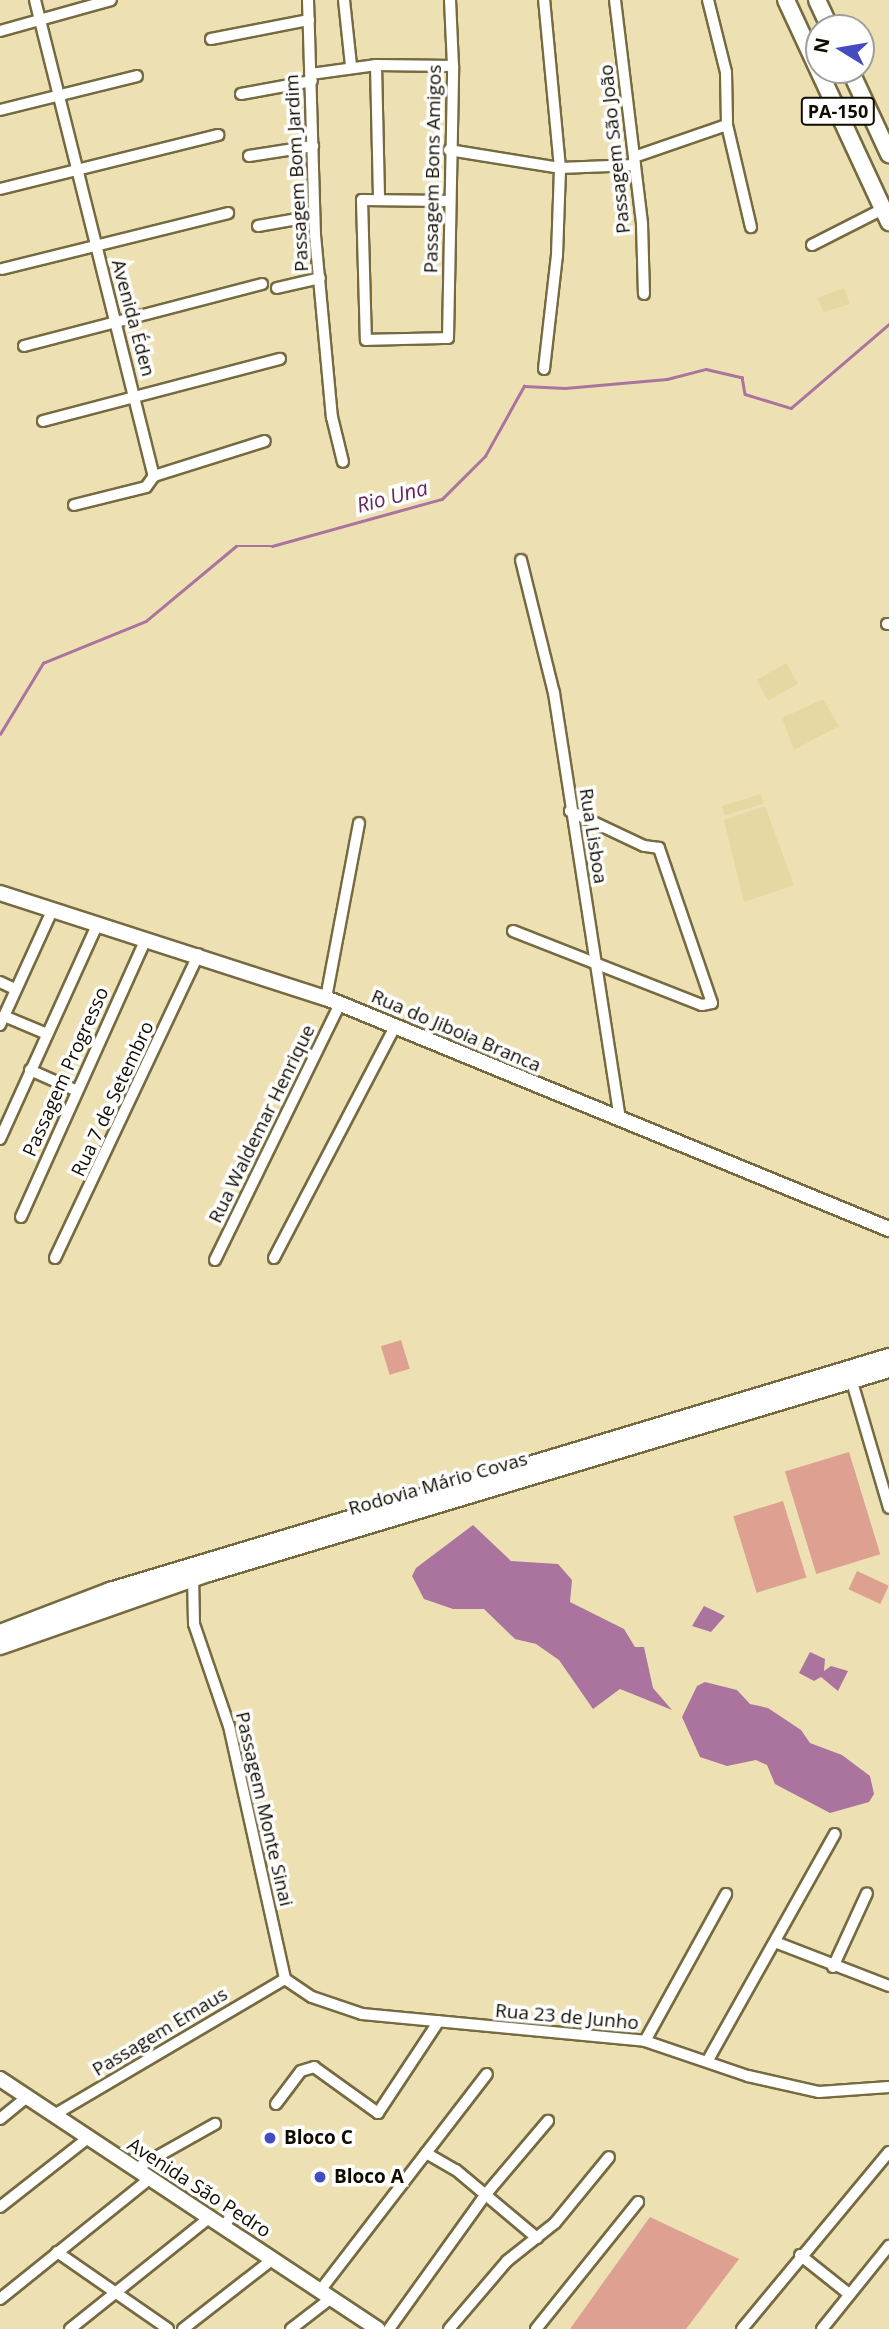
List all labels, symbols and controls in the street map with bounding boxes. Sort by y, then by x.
north arrow [805,14,875,84]
text: N [807,35,836,55]
street label: Passagem São João [595,63,635,235]
street label: Passagem Bons Amigos [420,64,446,274]
street label: Passagem Bom Jardim [280,74,314,272]
road number: PA-150 [800,96,876,126]
street label: Avenida Éden [106,257,160,379]
water label: Rio Una [354,474,430,518]
street label: Rua Lisboa [574,787,612,885]
street label: Passagem Progresso [18,984,114,1160]
street label: Rua do Jiboia Branca [368,985,544,1077]
street label: Rua 7 de Setembro [67,1018,159,1180]
street label: Rua Waldemar Henrique [204,1021,320,1227]
street label: Rodovia Mário Covas [346,1448,530,1520]
street label: Passagem Monte Sinai [231,1710,297,1908]
street label: Passagem Emaus [88,1983,232,2081]
street label: Rua 23 de Junho [494,1999,640,2035]
place label: Bloco C [284,2127,353,2149]
marker: Bloco C [262,2130,278,2146]
street label: Avenida São Pedro [123,2133,275,2243]
place label: Bloco A [334,2166,404,2188]
marker: Bloco A [312,2169,328,2185]

